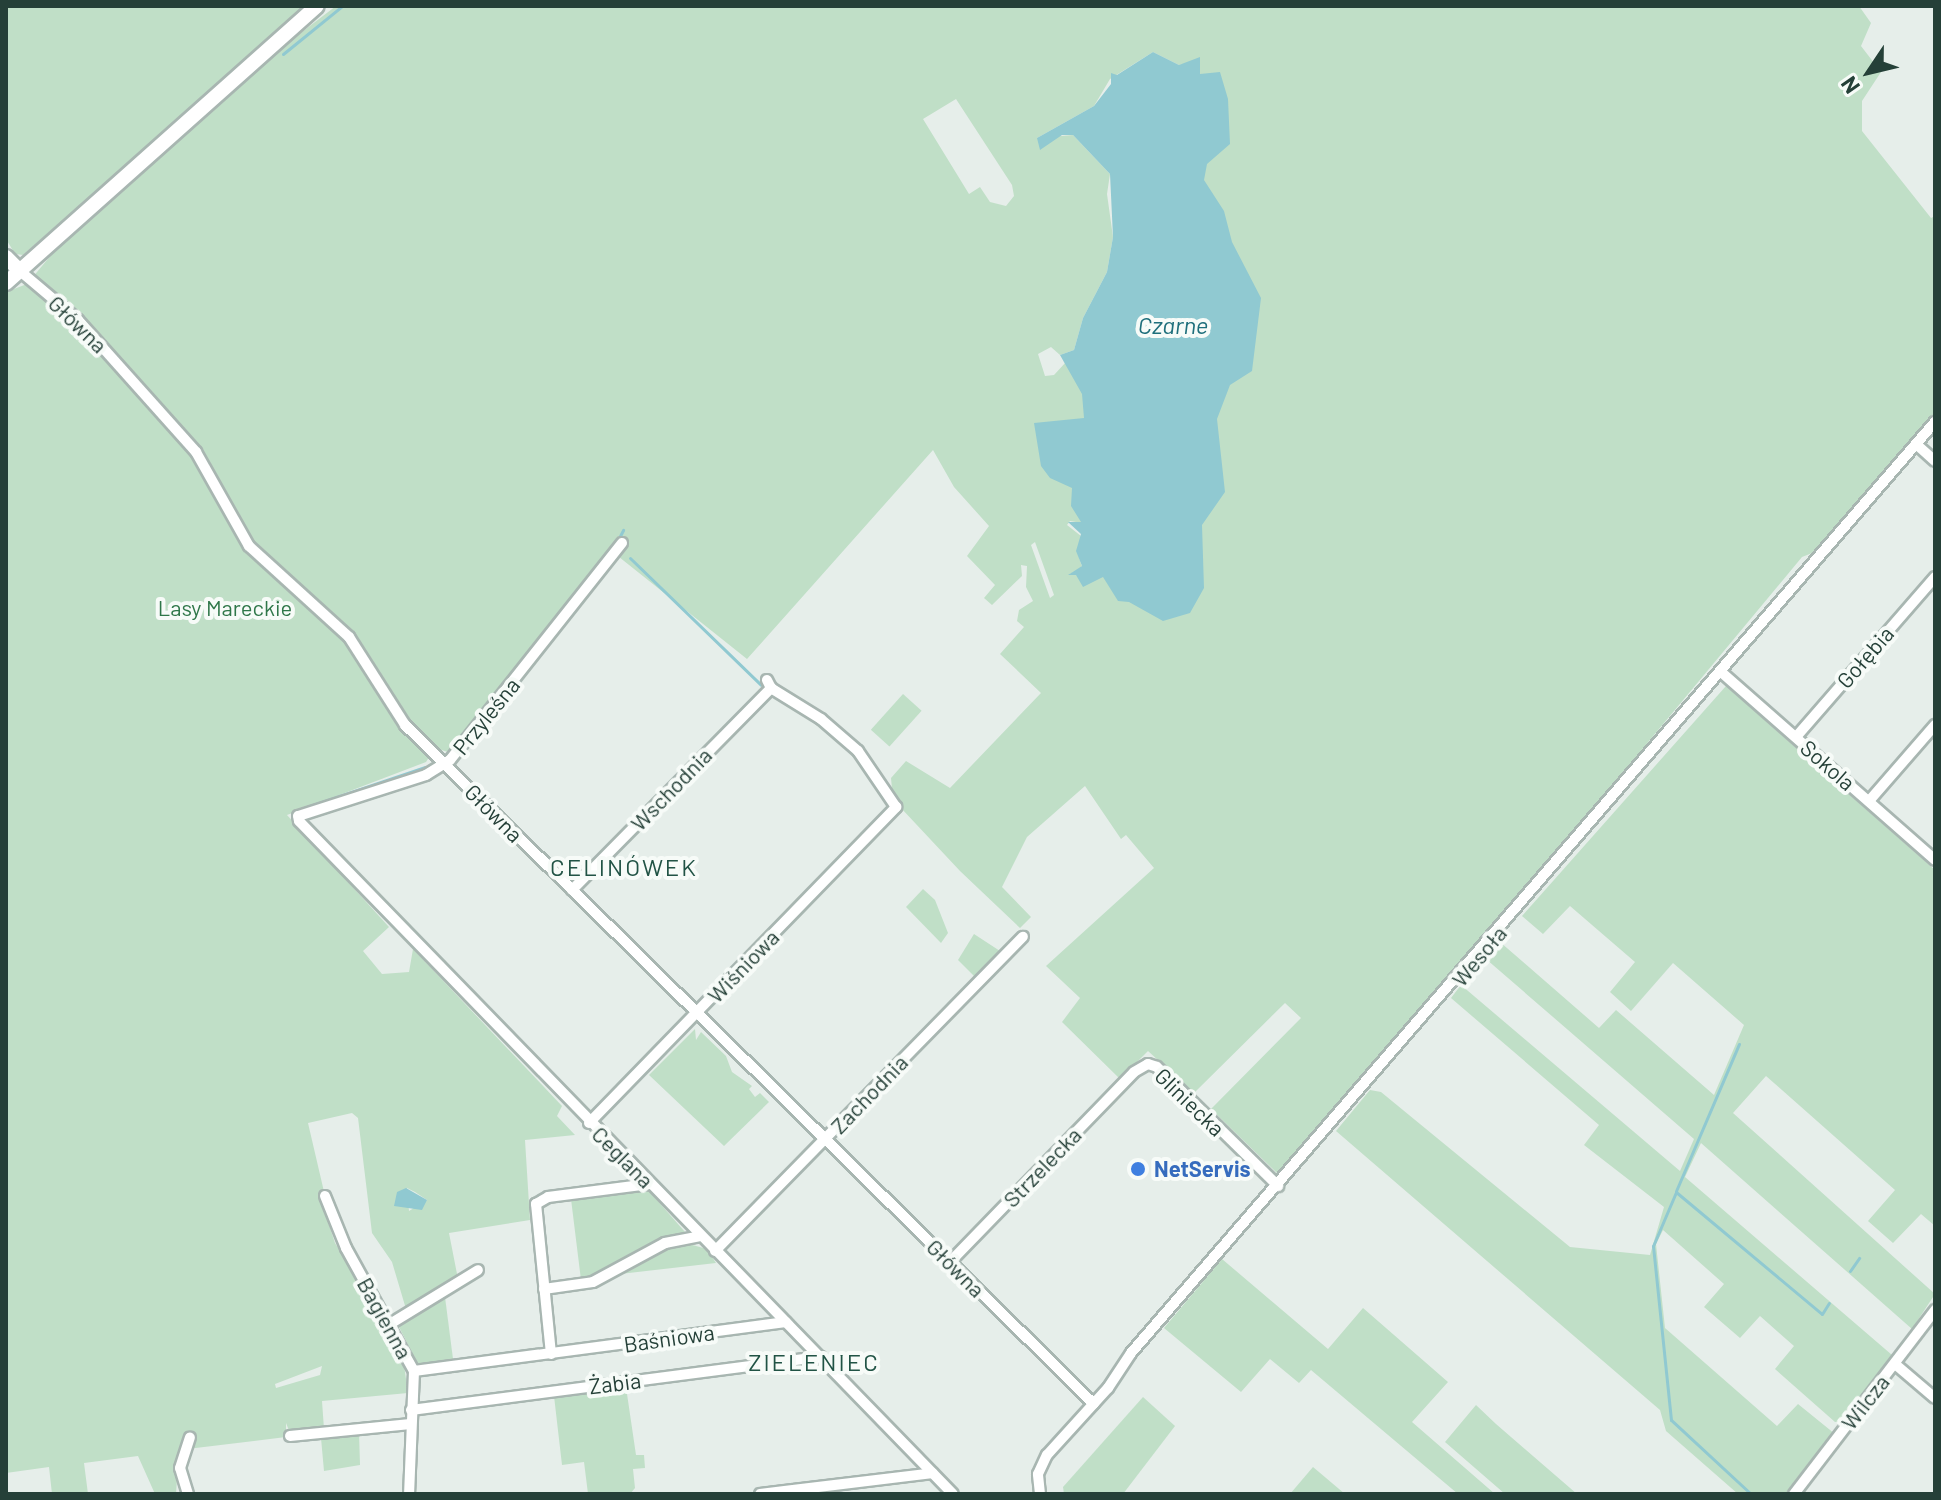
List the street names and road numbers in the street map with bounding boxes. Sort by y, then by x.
street label: Główna [43,290,113,358]
street label: Gołębia [1831,621,1899,693]
street label: Przyleśna [447,672,525,760]
street label: Sokola [1795,734,1861,796]
street label: Wschodnia [625,742,717,836]
street label: Główna [459,778,529,848]
street label: Wesoła [1446,920,1512,992]
street label: Wiśniowa [702,924,784,1008]
street label: Zachodnia [825,1049,913,1139]
street label: Gliniecka [1150,1062,1230,1142]
street label: Ceglana [587,1121,659,1193]
street label: Strzelecka [998,1122,1086,1212]
street label: Główna [921,1233,991,1303]
street label: Bagienna [352,1273,418,1363]
street label: Baśniowa [622,1319,716,1357]
street label: Żabia [587,1367,643,1399]
street label: Wilcza [1835,1369,1895,1435]

